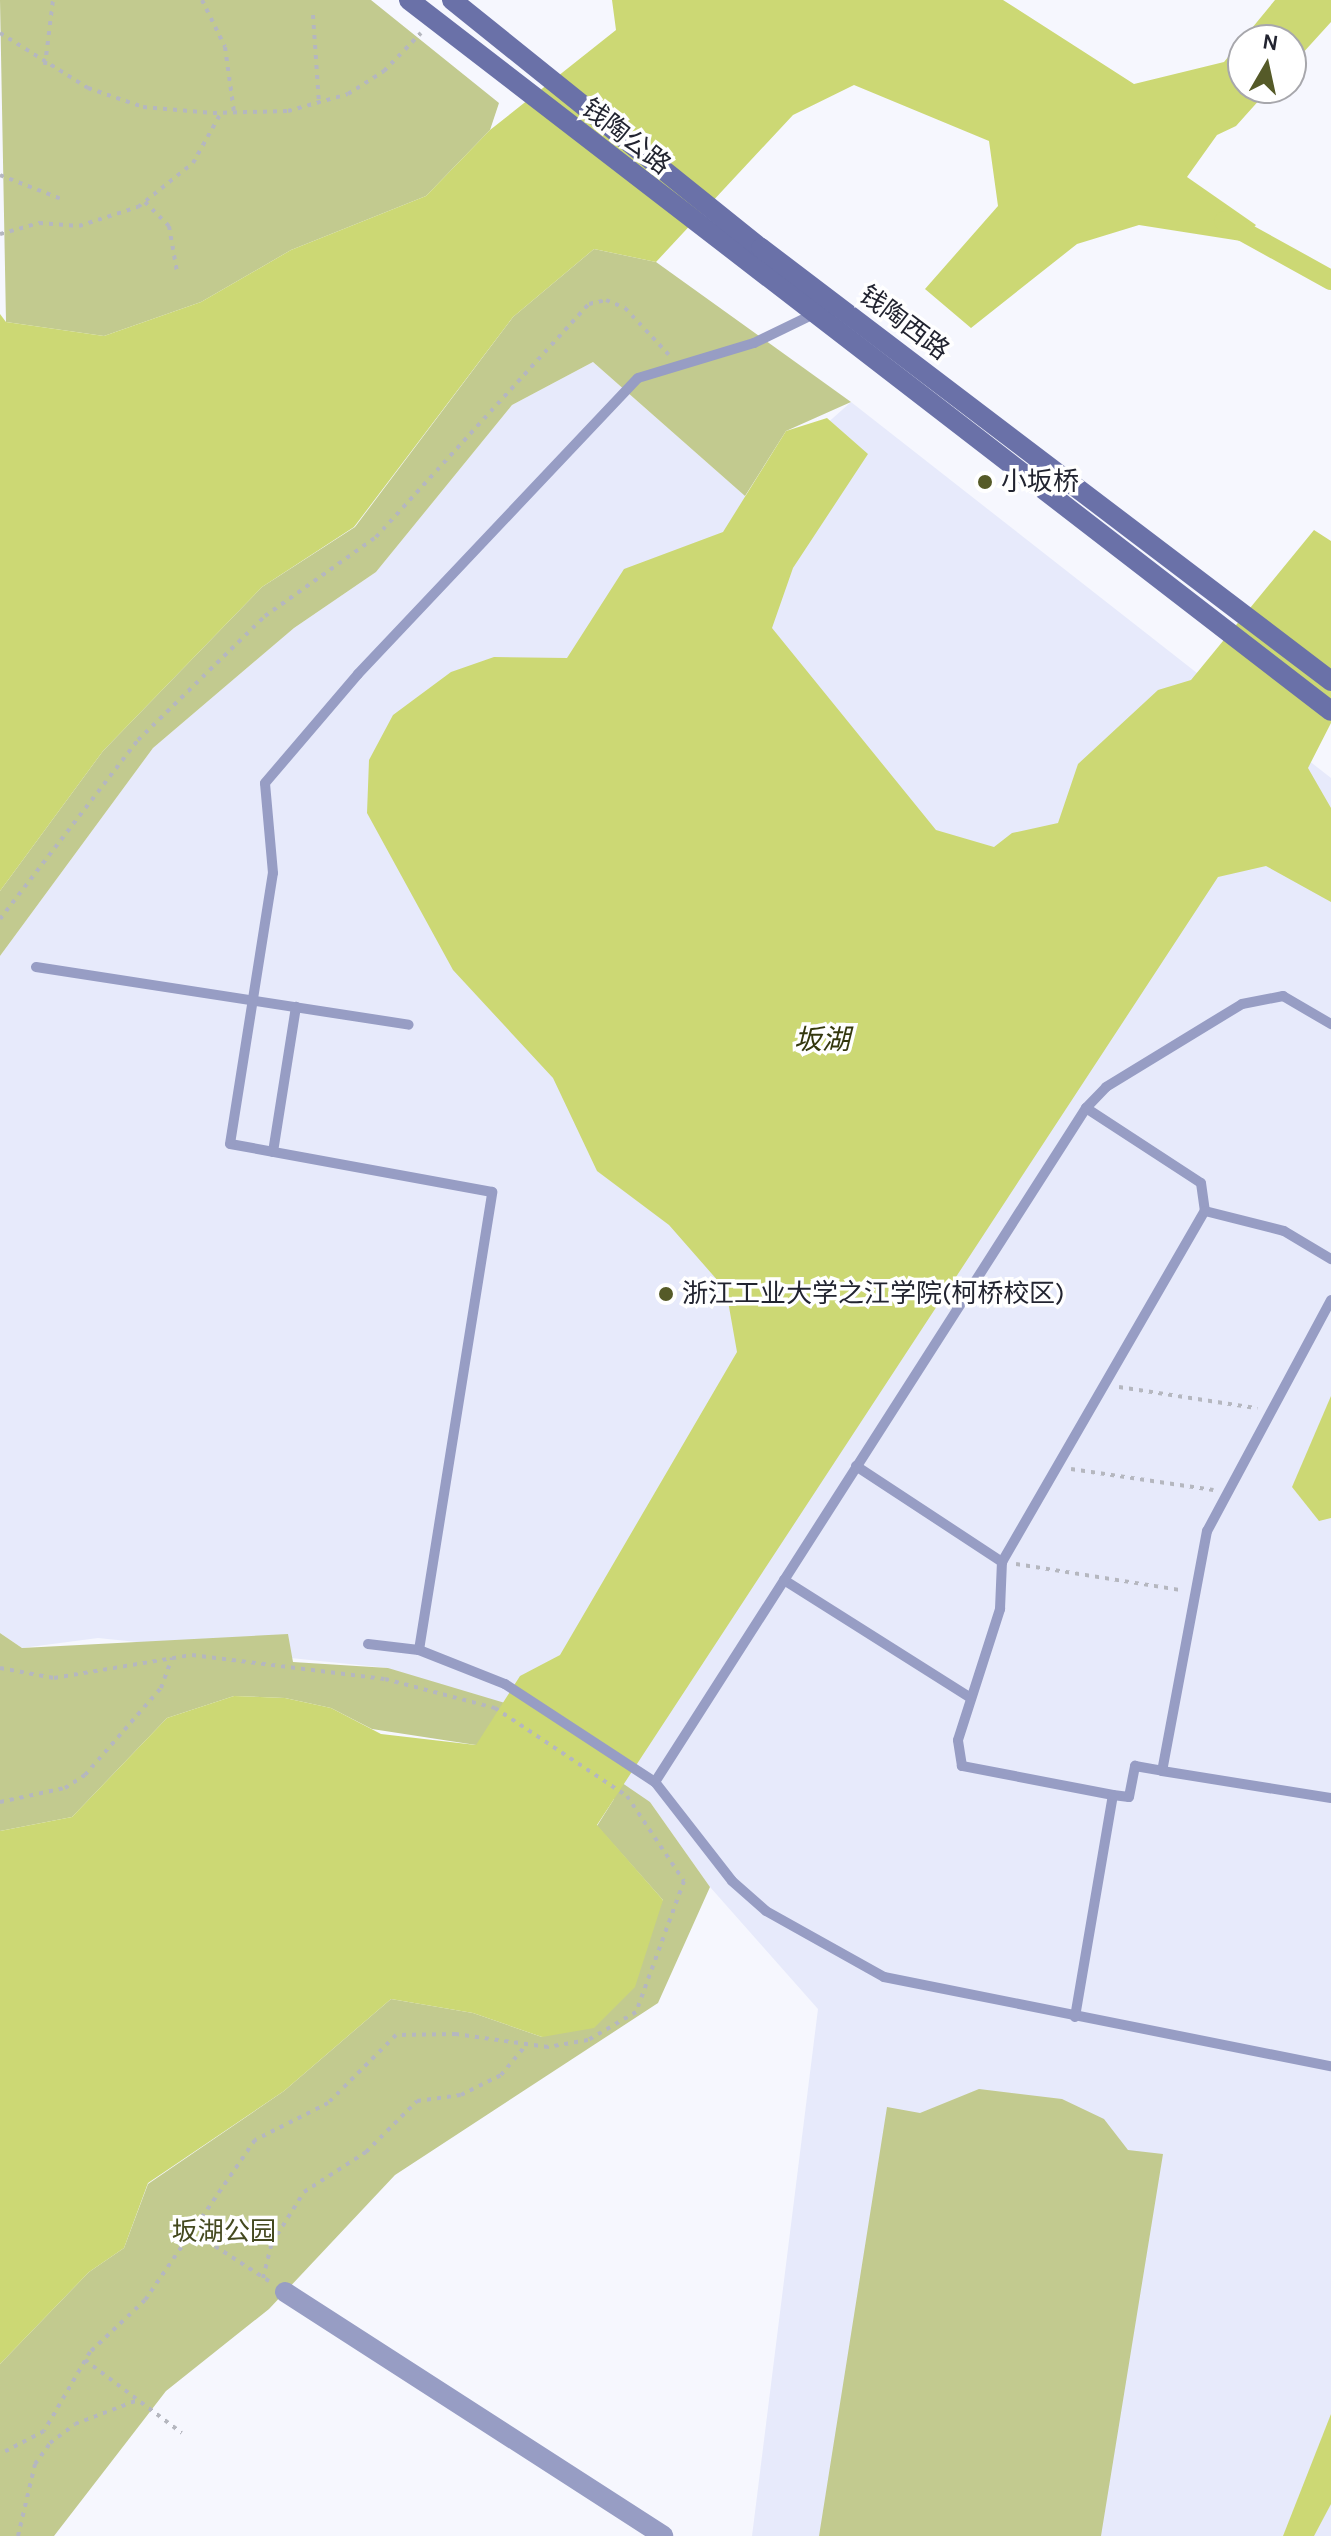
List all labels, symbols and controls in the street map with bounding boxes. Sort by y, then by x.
north arrow [1227,24,1307,104]
text: N [1261,28,1280,56]
street label: 钱陶公路 [575,93,677,181]
street label: 钱陶西路 [853,279,955,367]
place label: 小坂桥 [1001,466,1079,498]
marker: 小坂桥 [976,473,994,491]
water label: 坂湖 [794,1023,850,1057]
place label: 浙江工业大学之江学院(柯桥校区) [682,1278,1064,1310]
marker: 浙江工业大学之江学院(柯桥校区) [657,1285,675,1303]
park label: 坂湖公园 [172,2216,276,2248]

